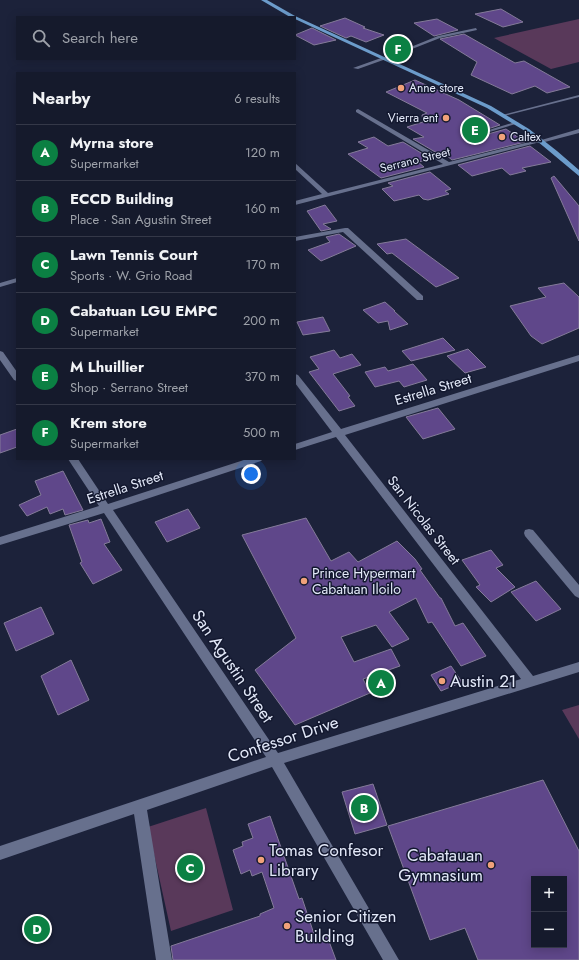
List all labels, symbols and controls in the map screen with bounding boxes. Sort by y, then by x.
search box [16,16,296,60]
icon: search [30,27,52,49]
text: Search here [62,27,138,49]
pin: F [385,34,411,64]
place label: Anne store [409,79,464,97]
marker: Anne store [396,83,406,93]
text: Nearby [32,86,90,110]
text: 6 results [234,89,280,108]
place label: Vierra ent [388,109,438,127]
marker: Vierra ent [441,113,451,123]
pin: E [462,115,488,145]
place label: Caltex [510,128,542,146]
text: Myrna store [70,132,154,154]
marker: Caltex [497,132,507,142]
text: A [40,143,50,162]
text: 120 m [245,143,280,162]
street label: Serrano Street [378,143,452,177]
text: Supermarket [70,154,139,173]
text: ECCD Building [70,188,174,210]
text: B [41,199,49,218]
text: 160 m [245,199,280,218]
text: Place · San Agustin Street [70,210,211,229]
text: Lawn Tennis Court [70,244,198,266]
text: C [40,255,50,274]
text: 170 m [245,255,280,274]
text: Sports · W. Grio Road [70,266,192,285]
text: Cabatuan LGU EMPC [70,300,218,322]
text: D [40,311,50,330]
text: 200 m [243,311,280,330]
text: Supermarket [70,322,139,341]
text: M Lhuillier [70,356,144,378]
text: E [41,367,49,386]
text: 370 m [244,367,280,386]
street label: Estrella Street [392,368,474,410]
text: Shop · Serrano Street [70,378,188,397]
text: Krem store [70,412,147,434]
text: F [41,423,49,442]
text: 500 m [243,423,280,442]
text: Supermarket [70,434,139,453]
your location [241,464,261,484]
street label: Estrella Street [84,465,166,509]
street label: San Nicolas Street [383,471,466,569]
place label: Prince Hypermart Cabatuan Iloilo [312,563,416,599]
marker: Prince Hypermart Cabatuan Iloilo [299,576,309,586]
street label: San Agustin Street [186,605,280,727]
pin: A [368,668,394,698]
place label: Austin 21 [450,669,517,693]
marker: Austin 21 [437,676,447,686]
street label: Confessor Drive [225,710,342,768]
pin: B [351,793,377,823]
place label: Tomas Confesor Library [269,838,383,882]
place label: Cabatauan Gymnasium [398,843,483,887]
pin: C [177,853,203,883]
marker: Tomas Confesor Library [256,855,266,865]
marker: Cabatauan Gymnasium [486,860,496,870]
map controls [531,876,567,948]
button: + [531,876,567,912]
place label: Senior Citizen Building [295,904,396,948]
button: − [531,912,567,948]
pin: D [24,914,50,944]
marker: Senior Citizen Building [282,921,292,931]

